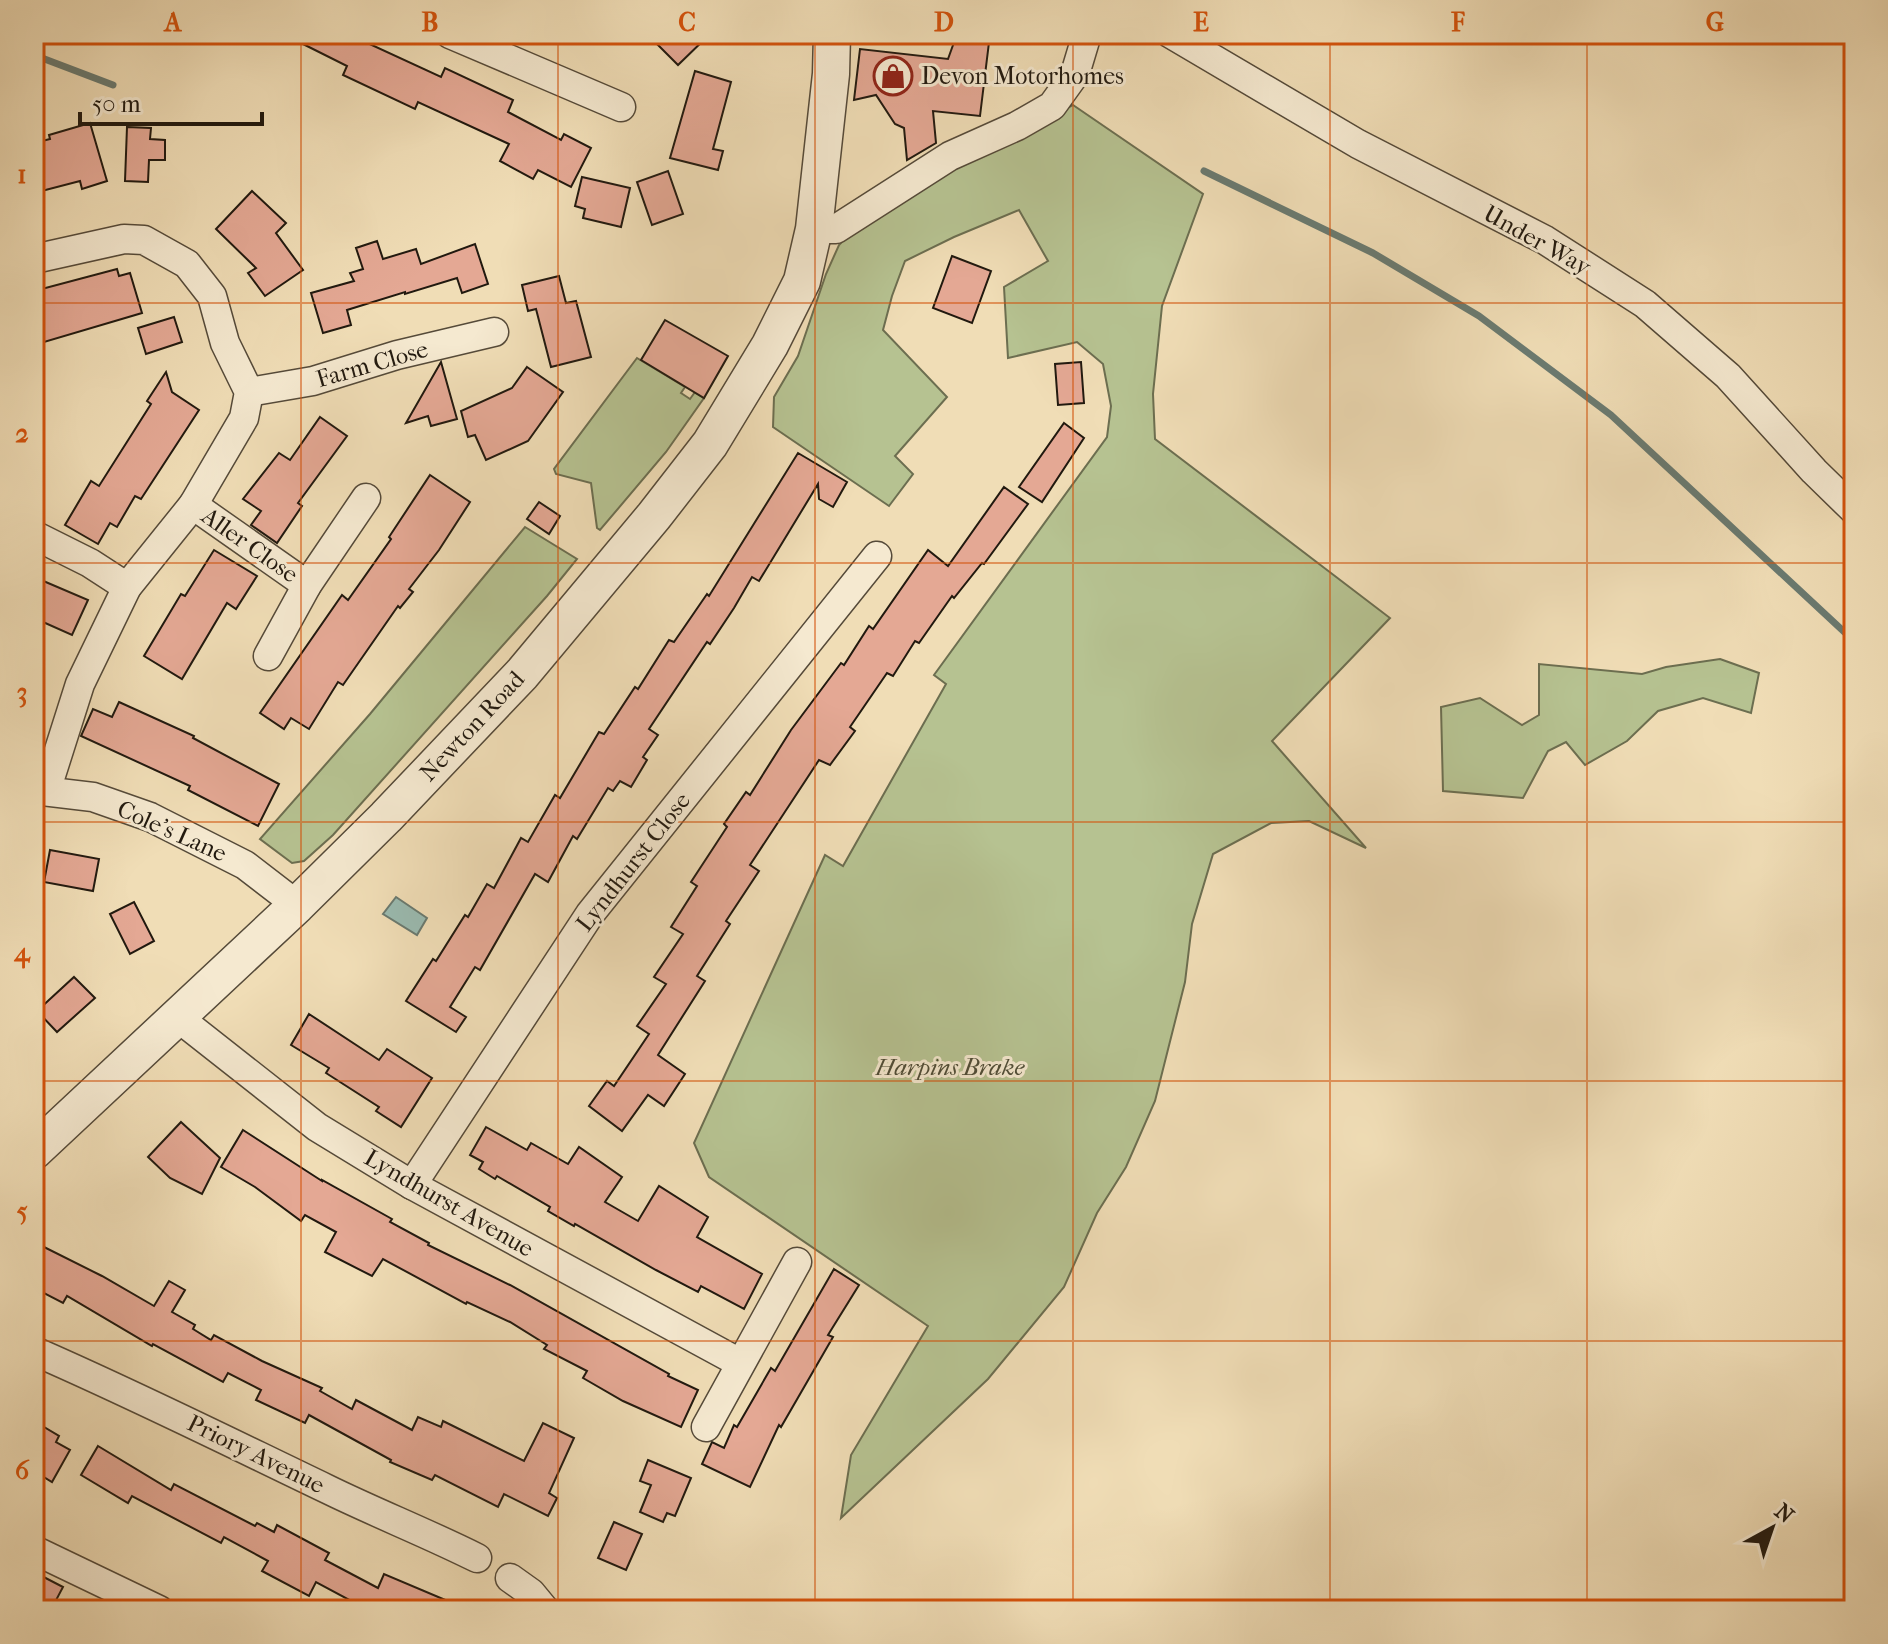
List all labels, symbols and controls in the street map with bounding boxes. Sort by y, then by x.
text: A [163,7,183,38]
text: B [422,7,439,38]
text: C [678,7,696,38]
text: D [934,7,954,38]
text: E [1193,7,1209,38]
text: F [1450,7,1465,38]
text: G [1706,7,1724,38]
shop icon: Devon Motorhomes [872,55,914,97]
place label: Devon Motorhomes [921,62,1124,90]
scale bar [80,76,262,126]
text: 50 m [92,90,141,118]
text: 1 [17,159,27,190]
street label: Under Way [1479,199,1597,281]
street label: Farm Close [313,335,431,393]
text: 2 [15,418,29,449]
street label: Aller Close [196,501,304,588]
street label: Newton Road [414,664,531,787]
text: 3 [17,677,27,708]
street label: Lyndhurst Close [570,787,696,937]
street label: Cole's Lane [113,794,231,868]
text: 4 [13,937,31,969]
park label: Harpins Brake [875,1053,1026,1081]
street label: Lyndhurst Avenue [359,1143,539,1263]
text: 5 [16,1196,28,1227]
street label: Priory Avenue [183,1409,329,1499]
text: 6 [15,1455,30,1486]
north arrow [1732,1488,1812,1568]
text: N [1769,1498,1799,1529]

